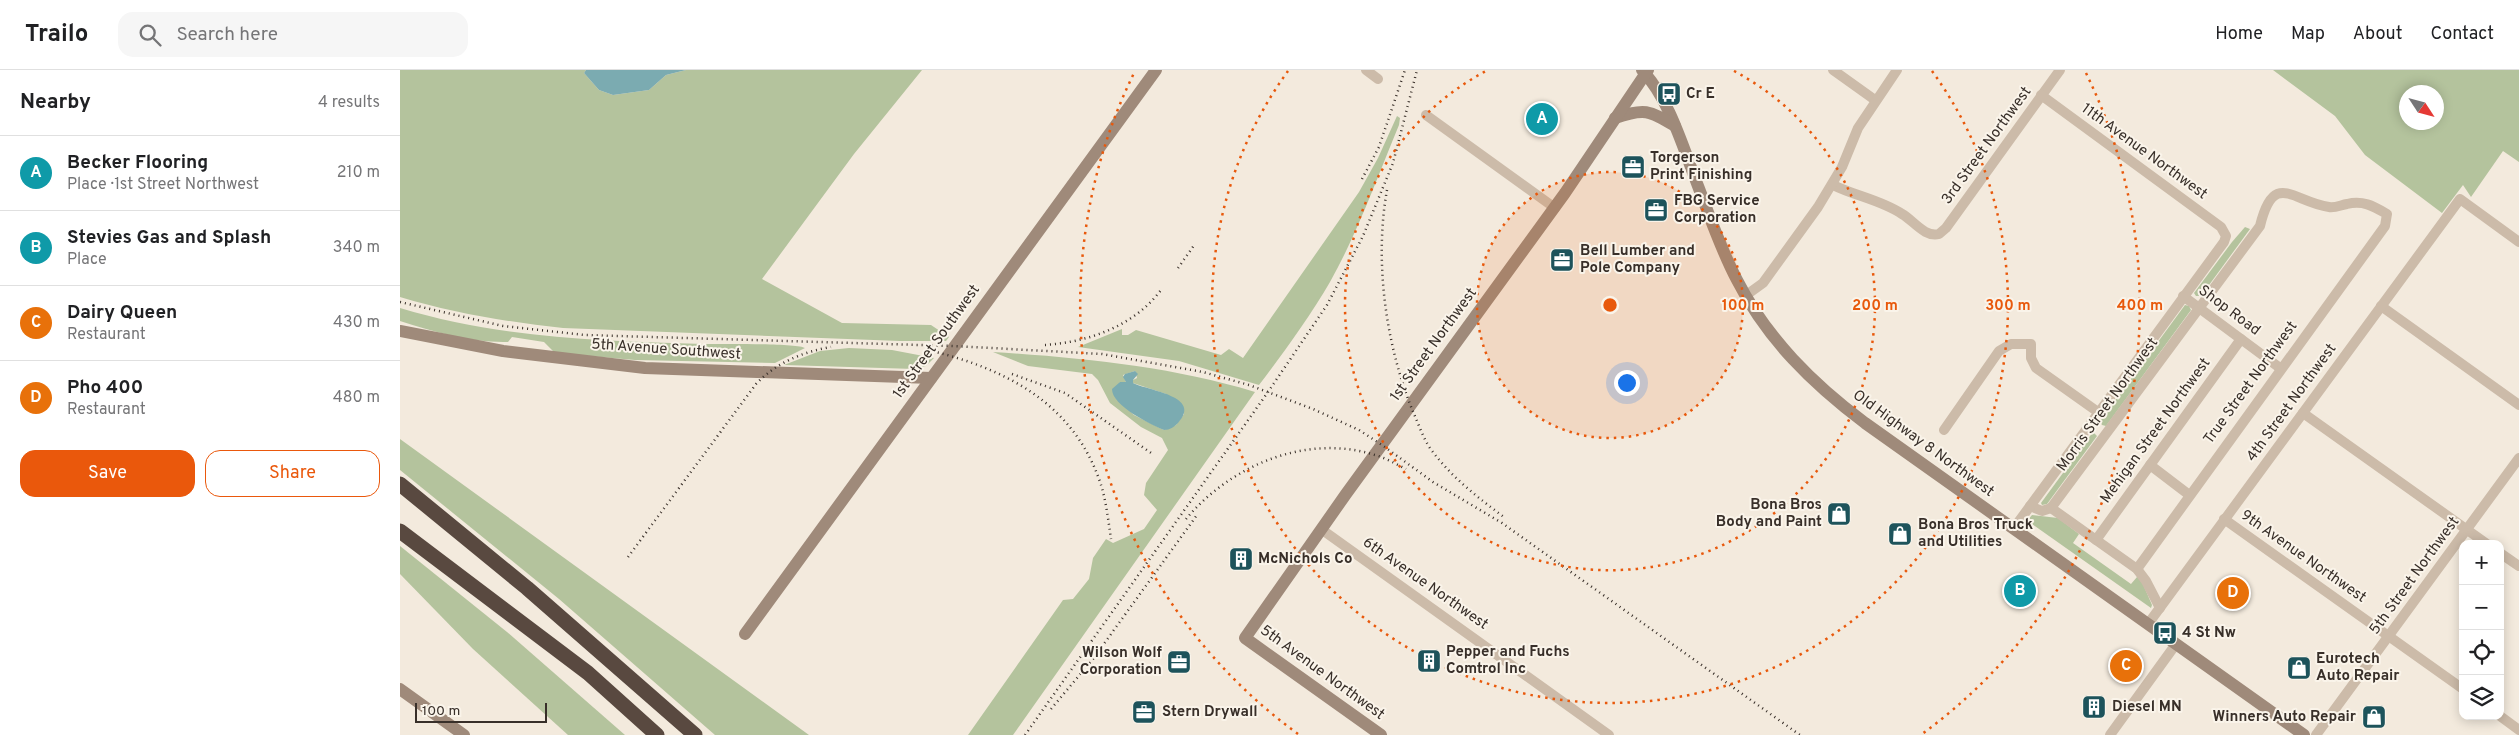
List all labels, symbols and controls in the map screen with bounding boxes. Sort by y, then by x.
search box [118,12,468,57]
text: Trailo [25,20,88,50]
icon: search [136,21,164,49]
text: Search here [176,23,278,47]
text: Home [2215,23,2263,46]
text: Map [2291,23,2325,46]
text: About [2353,23,2402,46]
text: Contact [2430,23,2494,46]
bus stop icon: Cr E [1656,81,1682,107]
street label: 3rd Street Northwest [1938,83,2036,209]
place label: Cr E [1686,85,1715,104]
north arrow [2399,85,2444,130]
text: Nearby [20,89,91,116]
text: 4 results [318,93,380,113]
pin: A [1526,100,1558,138]
street label: 11th Avenue Northwest [2077,100,2211,204]
place label: Torgerson Print Finishing [1650,149,1752,185]
text: Becker Flooring [67,151,208,175]
office icon: Torgerson Print Finishing [1620,154,1646,180]
text: A [30,163,42,183]
text: 210 m [337,163,380,183]
text: Place · 1st Street Northwest [67,175,259,195]
place label: FBG Service Corporation [1674,192,1760,228]
office icon: FBG Service Corporation [1643,197,1669,223]
text: Stevies Gas and Splash [67,226,271,250]
text: B [30,238,42,258]
text: 340 m [333,238,380,258]
place label: Bell Lumber and Pole Company [1580,242,1695,278]
office icon: Bell Lumber and Pole Company [1549,247,1575,273]
text: Place [67,250,107,270]
street label: 1st Street Southwest [889,281,985,403]
street label: Shop Road [2194,282,2264,340]
street label: 1st Street Northwest [1386,284,1482,406]
centre of rings [1601,296,1619,314]
text: 100 m [1722,297,1764,316]
text: 200 m [1852,297,1898,316]
text: 300 m [1985,297,2031,316]
text: 400 m [2117,297,2163,316]
text: Dairy Queen [67,301,177,325]
text: C [31,313,41,333]
text: 430 m [333,313,380,333]
street label: True Street Northwest [2200,318,2302,448]
text: Restaurant [67,325,146,345]
street label: Morris Street Northwest [2053,334,2163,476]
street label: 5th Avenue Southwest [591,335,741,365]
street label: 4th Street Northwest [2243,340,2341,466]
street label: Mehigan Street Northwest [2097,354,2215,508]
your location [1614,370,1640,396]
text: Pho 400 [67,376,143,400]
street label: Old Highway 8 Northwest [1849,386,1997,502]
text: D [30,388,42,408]
text: 480 m [333,388,380,408]
text: Restaurant [67,400,146,420]
button: Save [20,450,195,497]
button: Share [205,450,380,497]
place label: Bona Bros Body and Paint [1716,496,1822,532]
shop icon: Bona Bros Body and Paint [1826,501,1852,527]
street label: 9th Avenue Northwest [2236,506,2370,608]
street label: 5th Street Northwest [2366,513,2464,639]
place label: Bona Bros Truck and Utilities [1918,516,2033,552]
shop icon: Bona Bros Truck and Utilities [1887,521,1913,547]
street label: 6th Avenue Northwest [1358,533,1492,635]
map controls [2459,540,2504,720]
button: + [2459,540,2504,585]
building icon: McNichols Co [1228,546,1254,572]
place label: McNichols Co [1258,550,1352,569]
pin: B [2004,572,2036,610]
pin: D [2217,574,2249,612]
button: − [2459,585,2504,630]
bus stop icon: 4 St Nw [2152,620,2178,646]
street label: 5th Avenue Northwest [1256,621,1388,725]
place label: 4 St Nw [2182,624,2236,643]
button: locate [2459,630,2504,675]
place label: Pepper and Fuchs Comtrol Inc [1446,643,1570,679]
place label: Wilson Wolf Corporation [1080,644,1163,680]
pin: C [2110,647,2142,685]
building icon: Pepper and Fuchs Comtrol Inc [1416,648,1442,674]
office icon: Wilson Wolf Corporation [1166,649,1192,675]
place label: Eurotech Auto Repair [2316,650,2400,686]
shop icon: Eurotech Auto Repair [2286,655,2312,681]
button: layers [2459,675,2504,720]
building icon: Diesel MN [2081,694,2107,720]
place label: Diesel MN [2112,698,2182,717]
office icon: Stern Drywall [1131,699,1157,725]
scale bar [415,700,548,723]
text: 100 m [422,703,460,720]
place label: Stern Drywall [1162,703,1258,722]
shop icon: Winners Auto Repair [2361,704,2387,730]
place label: Winners Auto Repair [2212,708,2357,727]

